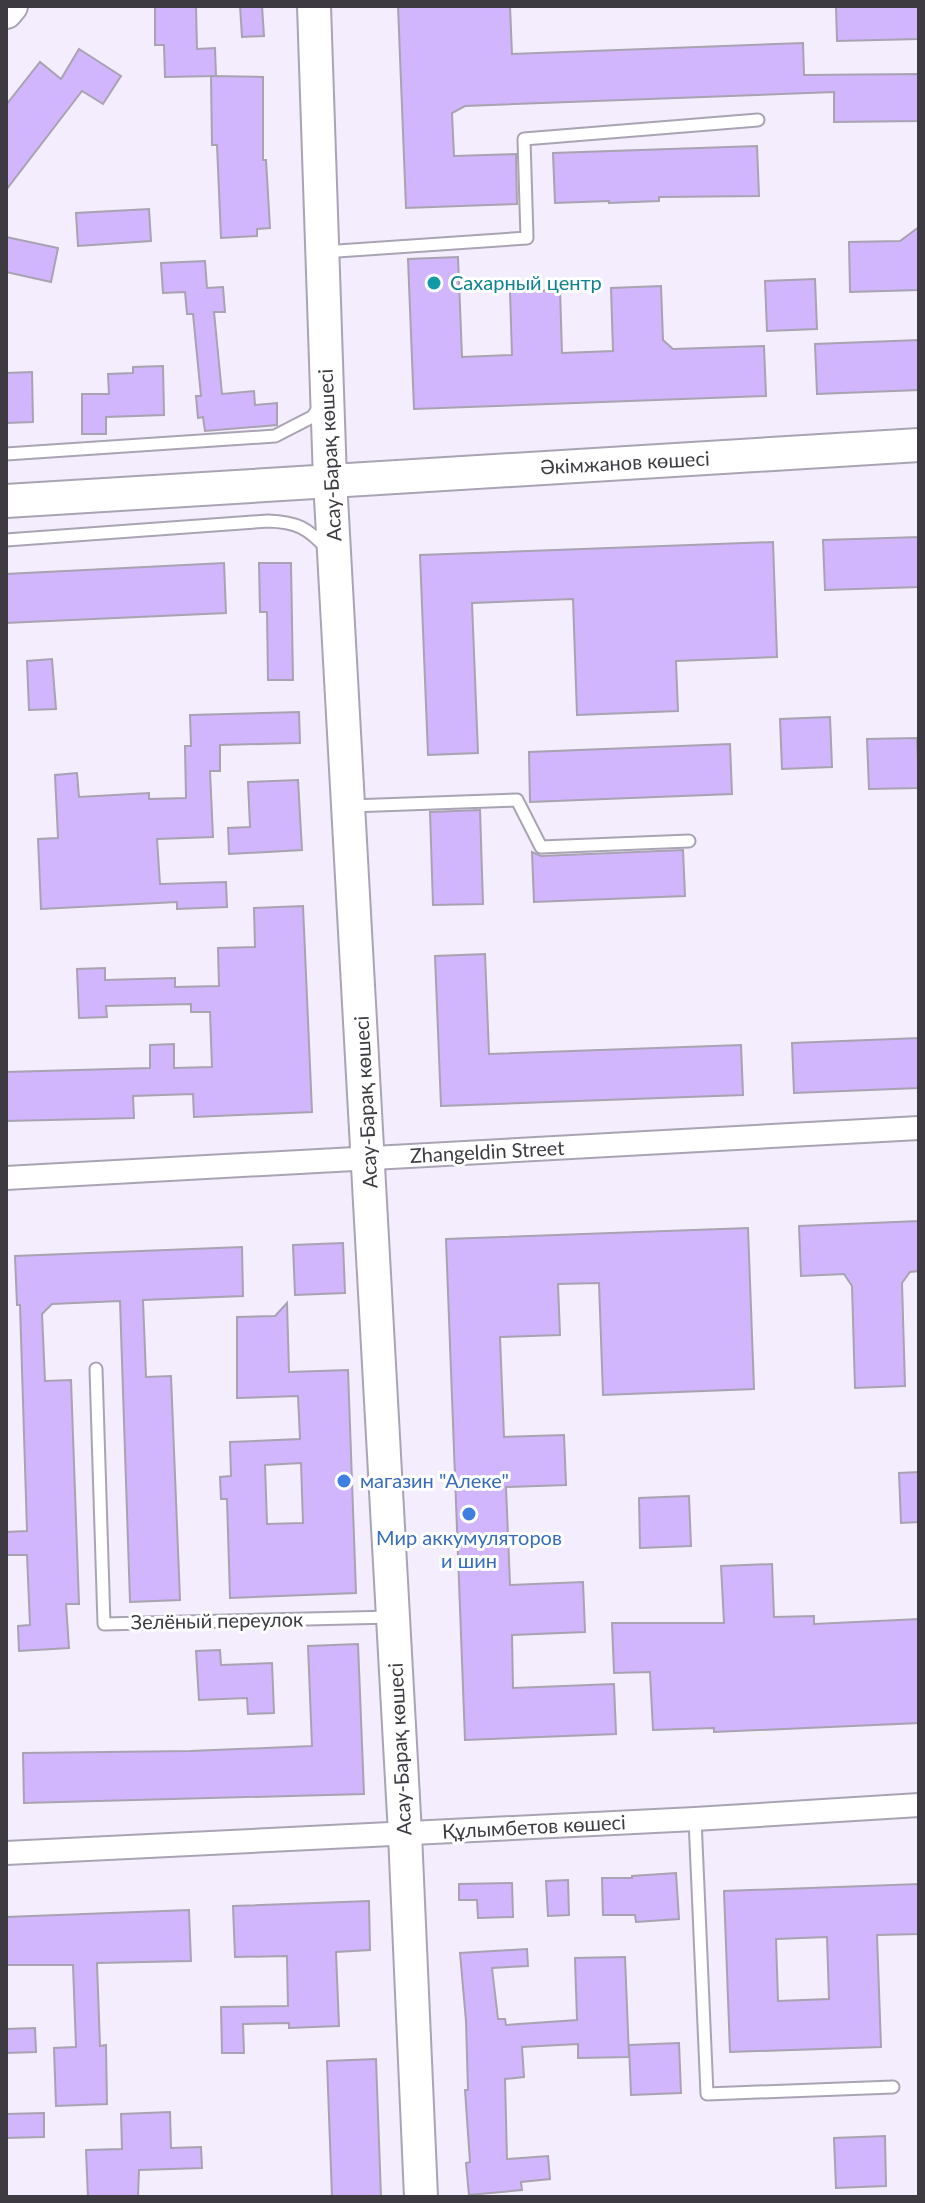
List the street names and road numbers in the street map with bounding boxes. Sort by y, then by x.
street label: Асау-Барақ көшесі [312,368,346,542]
street label: Әкімжанов көшесі [540,446,710,478]
street label: Асау-Барақ көшесі [348,1015,382,1189]
street label: Zhangeldin Street [409,1135,565,1167]
street label: Зелёный переулок [130,1606,304,1634]
street label: Асау-Барақ көшесі [382,1662,416,1836]
street label: Құлымбетов көшесі [442,1809,626,1843]

